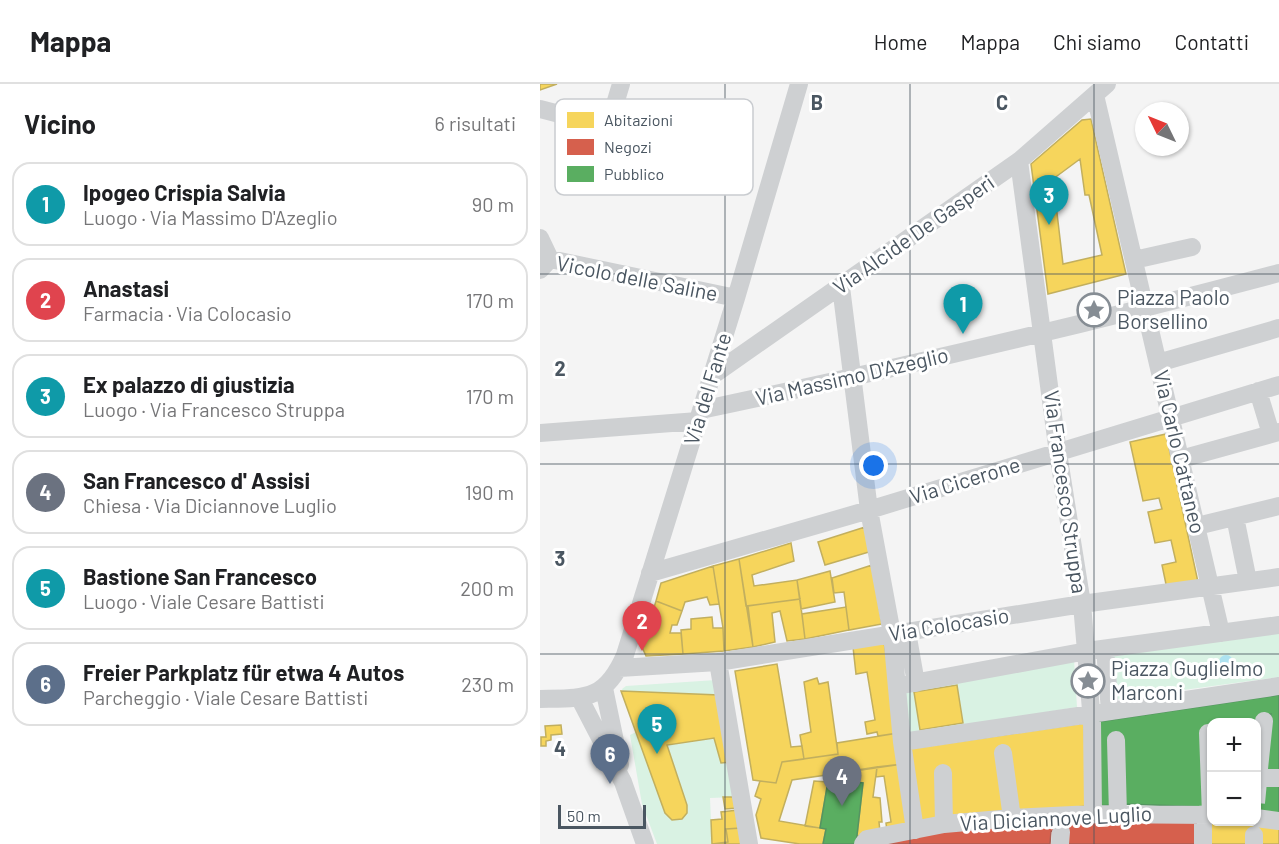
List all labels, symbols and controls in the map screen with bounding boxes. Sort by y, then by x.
text: Mappa [30,24,111,58]
text: Home [874,29,927,54]
text: Mappa [960,29,1020,54]
text: Chi siamo [1053,29,1142,54]
text: Contatti [1175,29,1249,54]
text: B [811,90,823,114]
text: C [996,90,1008,114]
legend [555,99,753,195]
north arrow [1135,102,1189,156]
text: Vicino [24,108,96,139]
text: Abitazioni [604,110,673,129]
text: 6 risultati [435,111,516,135]
text: Negozi [604,137,652,156]
text: Pubblico [604,164,664,183]
street label: Via Alcide De Gasperi [828,169,999,299]
pin: 3 [1030,176,1068,225]
text: Ipogeo Crispia Salvia [83,179,286,205]
text: 1 [42,192,49,216]
text: 90 m [472,192,514,216]
text: Luogo · Via Massimo D'Azeglio [83,205,338,229]
street label: Vicolo delle Saline [555,250,720,305]
text: Anastasi [83,275,169,301]
pin: 1 [944,284,982,334]
place label: Piazza Paolo Borsellino [1117,284,1230,333]
text: 2 [40,288,51,312]
text: 170 m [466,288,514,312]
place icon: Piazza Paolo Borsellino [1076,292,1112,328]
text: Farmacia · Via Colocasio [83,301,292,325]
street label: Via del Fante [678,329,736,448]
street label: Via Massimo D'Azeglio [753,341,951,410]
text: 2 [554,356,566,380]
street label: Via Carlo Cattaneo [1149,367,1211,536]
text: Ex palazzo di giustizia [83,371,295,397]
text: 3 [40,384,51,408]
text: 170 m [466,384,514,408]
street label: Via Francesco Struppa [1040,389,1093,595]
text: Luogo · Via Francesco Struppa [83,397,345,421]
your location [859,451,888,480]
street label: Via Cicerone [906,451,1023,508]
text: San Francesco d' Assisi [83,467,310,493]
text: 4 [39,480,52,504]
text: 190 m [465,480,514,504]
text: Chiesa · Via Diciannove Luglio [83,493,337,517]
text: 3 [555,546,565,570]
text: Bastione San Francesco [83,563,317,589]
text: 5 [40,576,51,600]
text: 200 m [460,576,514,600]
text: Luogo · Viale Cesare Battisti [83,589,325,613]
pin: 2 [622,602,662,651]
street label: Via Colocasio [887,602,1011,645]
place label: Piazza Guglielmo Marconi [1111,655,1263,704]
text: Freier Parkplatz für etwa 4 Autos [83,659,404,685]
place icon: Piazza Guglielmo Marconi [1070,663,1106,699]
text: 6 [40,672,51,696]
text: 230 m [461,672,514,696]
text: Parcheggio · Viale Cesare Battisti [83,685,368,709]
pin: 5 [638,704,676,754]
map controls [1207,718,1261,826]
button: + [1207,718,1261,772]
pin: 6 [590,734,630,784]
text: 4 [554,736,566,760]
pin: 4 [822,756,862,806]
button: − [1207,772,1261,826]
street label: Via Diciannove Luglio [959,800,1153,835]
scale bar [558,802,646,830]
text: 50 m [567,806,601,825]

